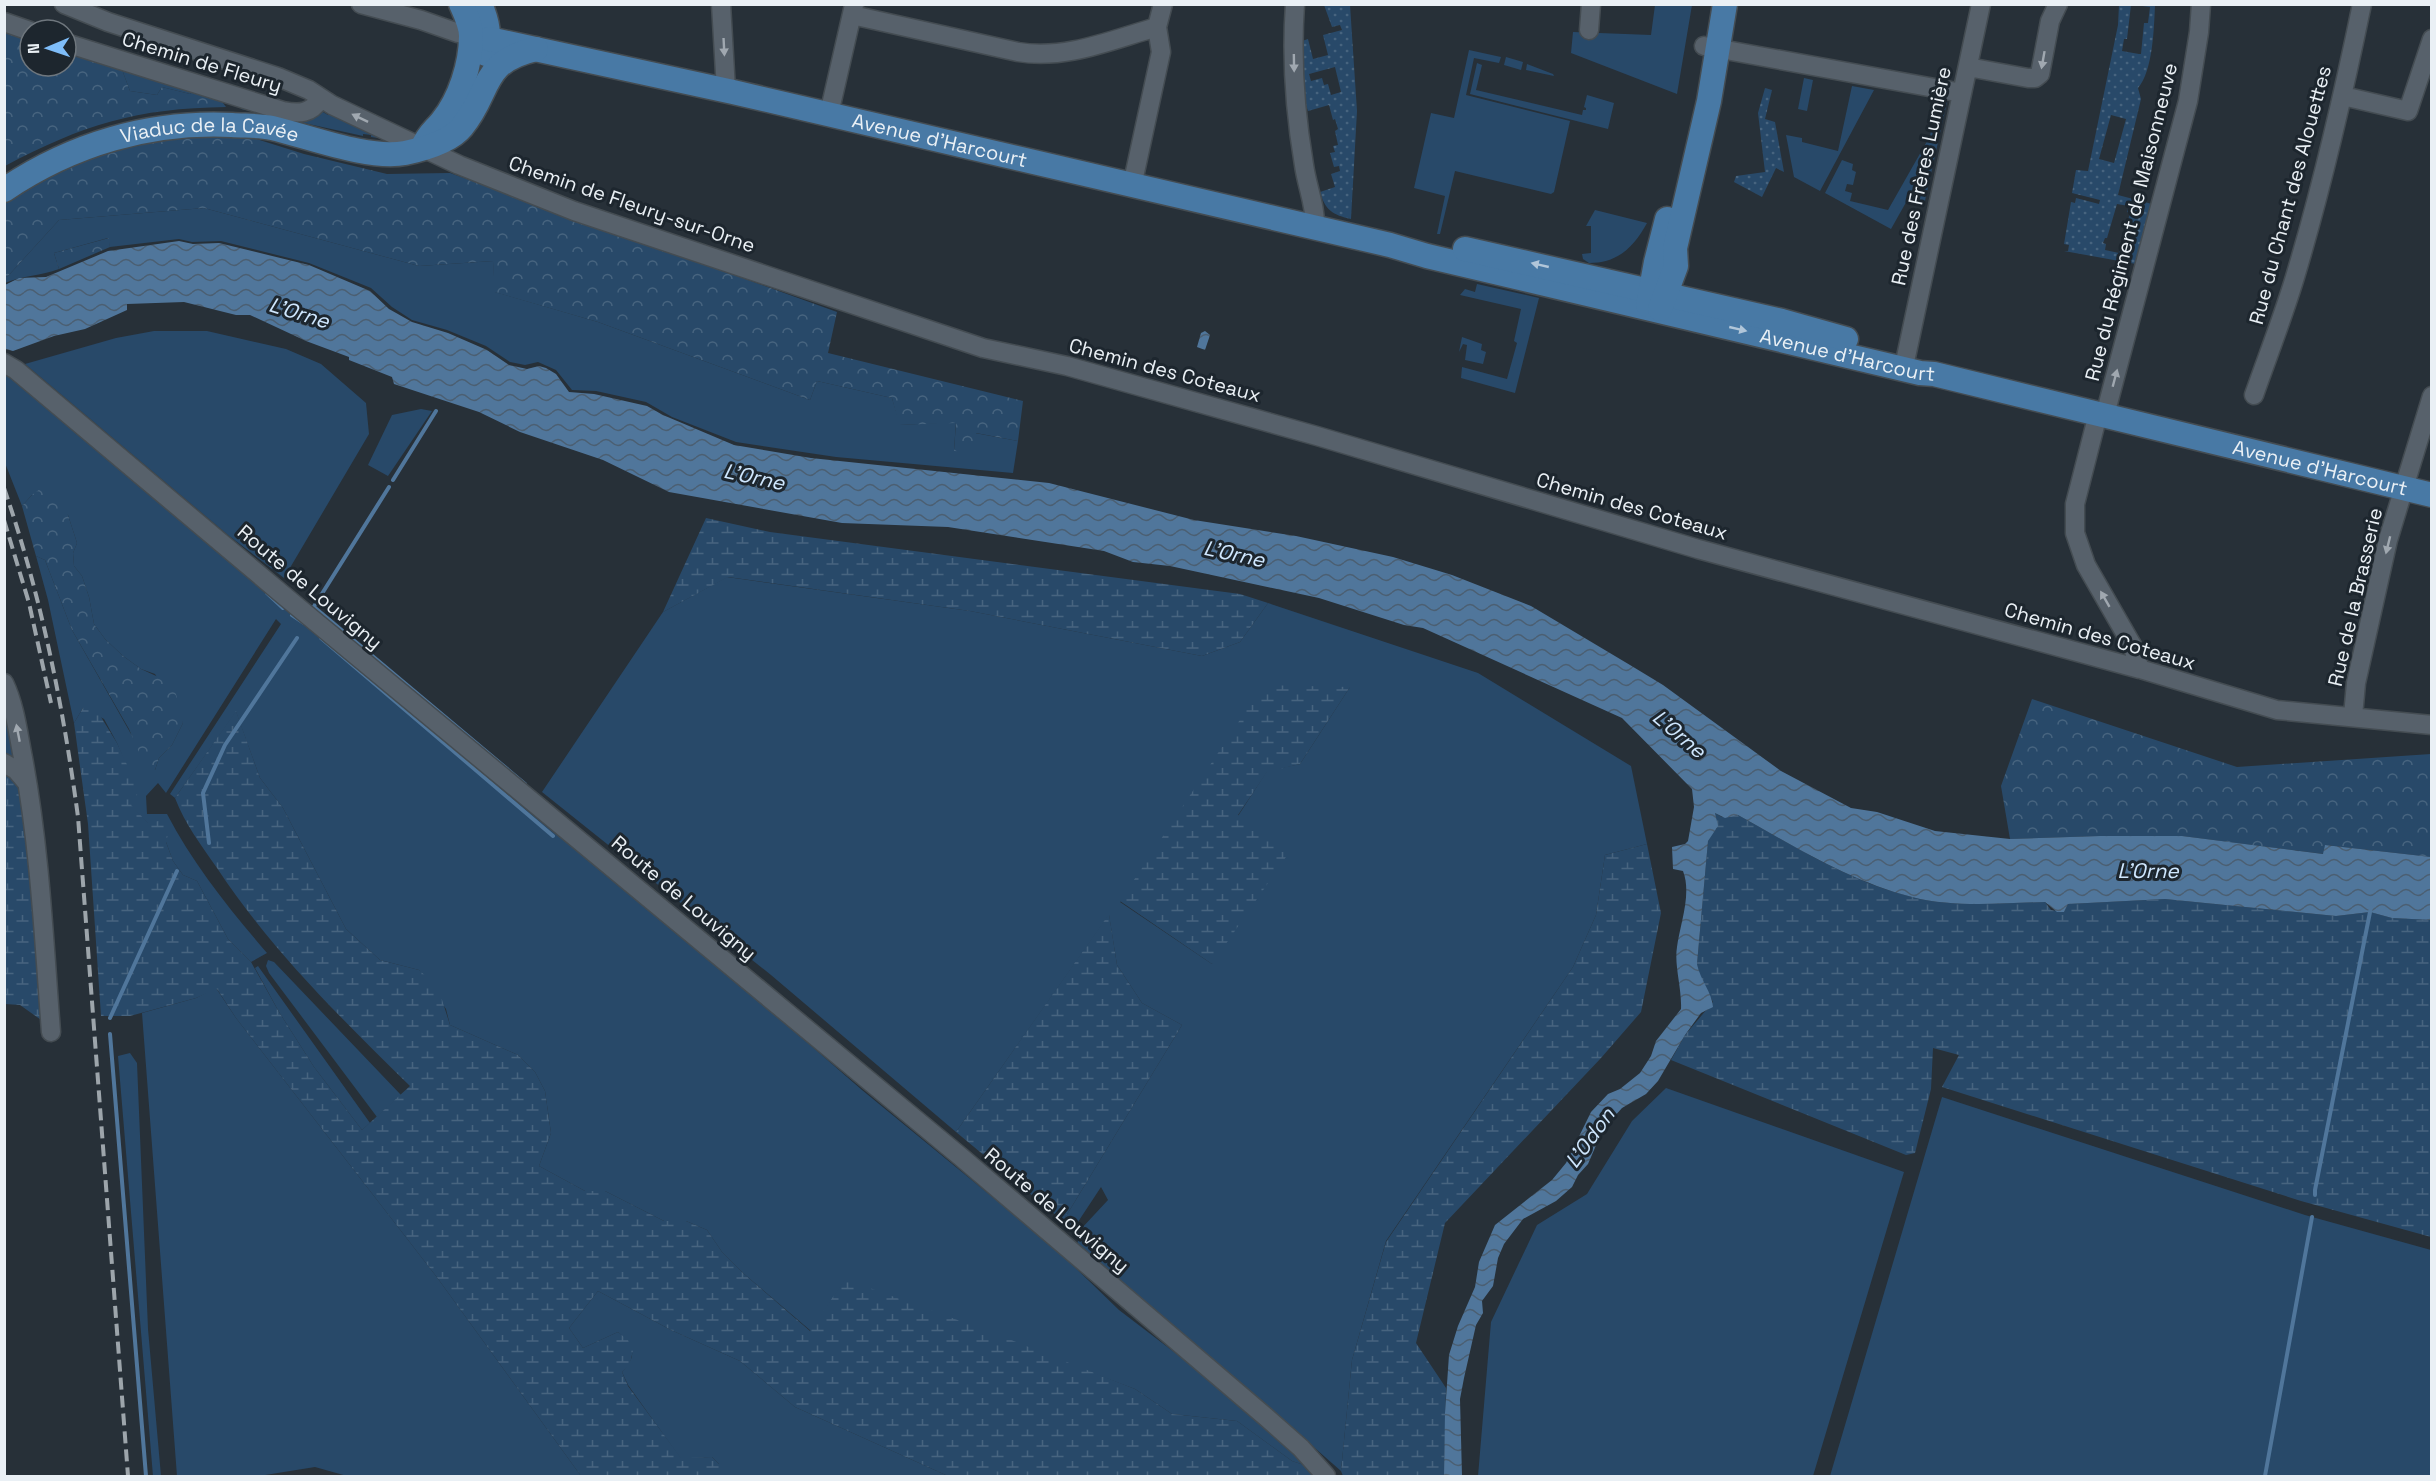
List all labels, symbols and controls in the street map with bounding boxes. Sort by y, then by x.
north arrow [18,18,78,78]
street label: Chemin de Fleury [119,25,285,99]
one-way arrow [719,38,728,57]
text: N [23,43,44,54]
one-way arrow [2038,51,2047,70]
one-way arrow [1289,53,1299,72]
street label: Rue du Régiment de Maisonneuve [2079,60,2183,384]
street label: Rue du Chant des Alouettes [2243,63,2337,327]
street label: Rue des Frères Lumière [1885,64,1957,288]
street label: Avenue d'Harcourt [850,107,1030,173]
street label: Viaduc de la Cavée [118,112,302,149]
one-way arrow [351,114,368,123]
street label: Chemin de Fleury-sur-Orne [505,150,759,258]
one-way arrow [1531,260,1550,270]
water label: L'Orne [266,291,334,335]
street label: Avenue d'Harcourt [1757,322,1936,387]
one-way arrow [1728,325,1747,334]
street label: Chemin des Coteaux [1066,332,1264,408]
one-way arrow [2111,368,2120,386]
street label: Avenue d'Harcourt [2230,434,2410,502]
water label: L'Orne [721,457,789,496]
street label: Chemin des Coteaux [1533,466,1731,546]
street label: Rue de la Brasserie [2322,505,2388,689]
street label: Route de Louvigny [232,519,388,655]
water label: L'Orne [1201,534,1269,573]
one-way arrow [2382,535,2392,554]
one-way arrow [2099,591,2110,607]
street label: Chemin des Coteaux [2001,596,2199,676]
water label: L'Orne [1647,703,1713,765]
one-way arrow [13,723,22,742]
street label: Route de Louvigny [606,830,762,966]
water label: L'Orne [2117,857,2180,884]
water label: L'Odon [1559,1101,1621,1173]
street label: Route de Louvigny [979,1142,1135,1278]

